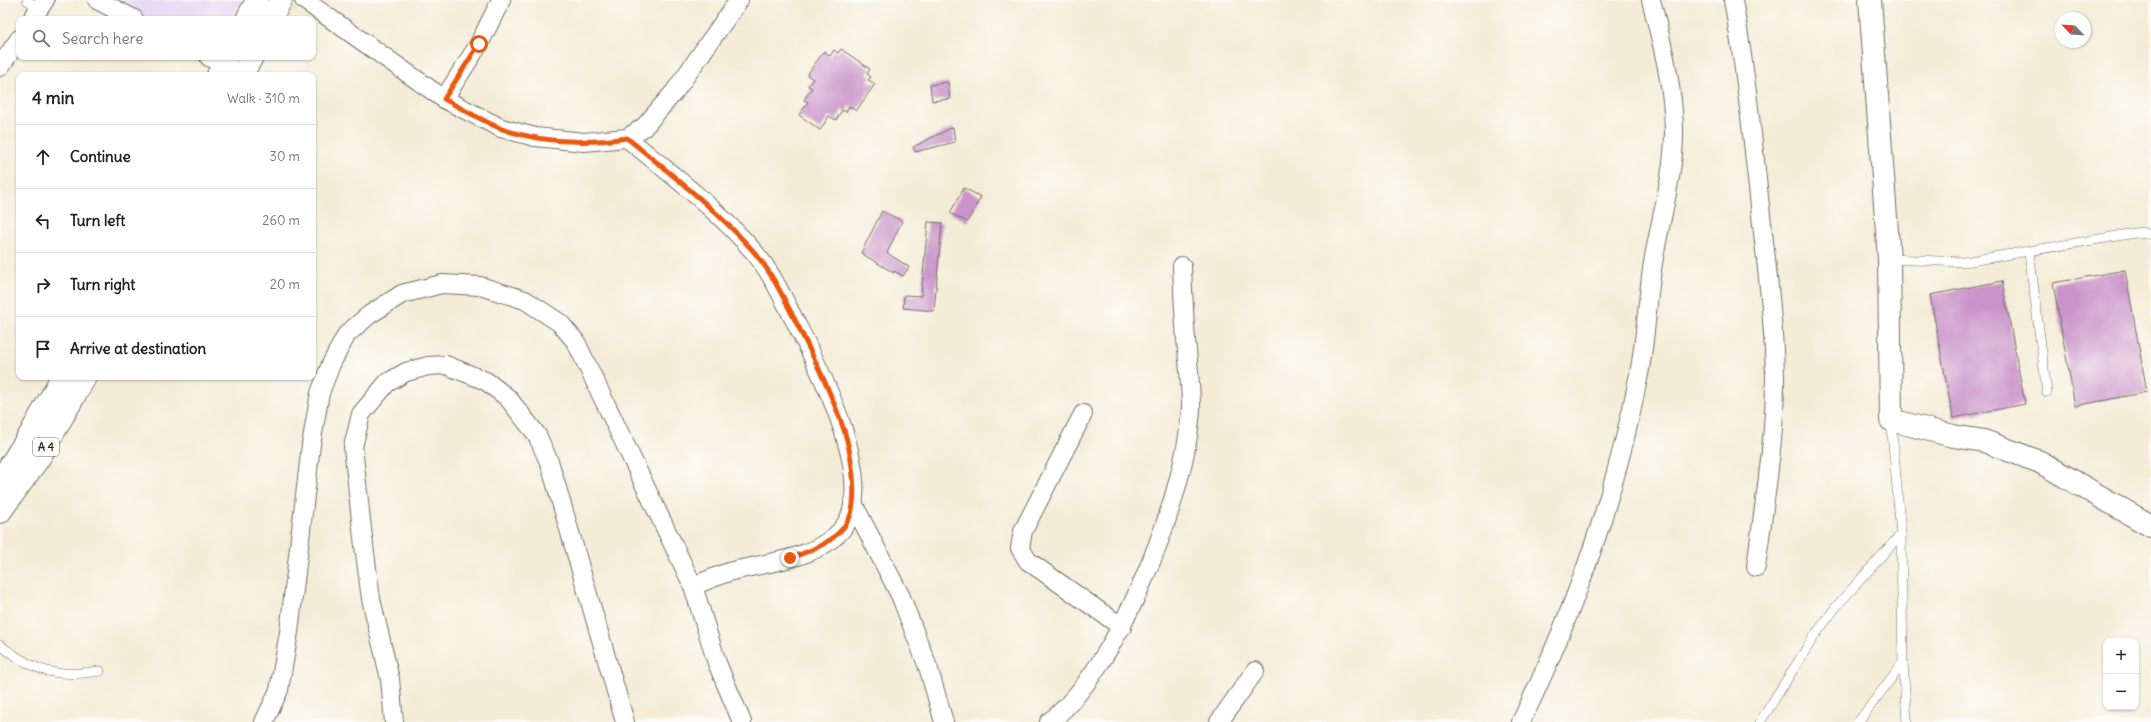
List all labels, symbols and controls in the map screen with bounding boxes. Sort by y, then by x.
north arrow [2055,12,2091,48]
search box [16,16,316,60]
icon: search [30,27,52,49]
text: Search here [62,29,143,48]
route start [470,35,488,53]
text: 4 min [32,87,74,109]
text: Walk · 310 m [227,90,300,107]
icon: ahead [32,146,54,168]
text: Continue [70,147,131,166]
text: 30 m [270,148,300,165]
icon: left [32,210,54,232]
text: Turn left [70,211,125,230]
text: 260 m [262,212,300,229]
icon: right [32,274,54,296]
text: Turn right [70,275,135,294]
text: 20 m [270,276,300,293]
icon: arrive [32,338,54,360]
text: Arrive at destination [70,339,206,358]
road number: A 4 [33,438,59,456]
route end [781,549,799,567]
map controls [2103,638,2139,710]
button: + [2103,638,2139,674]
button: − [2103,674,2139,710]

